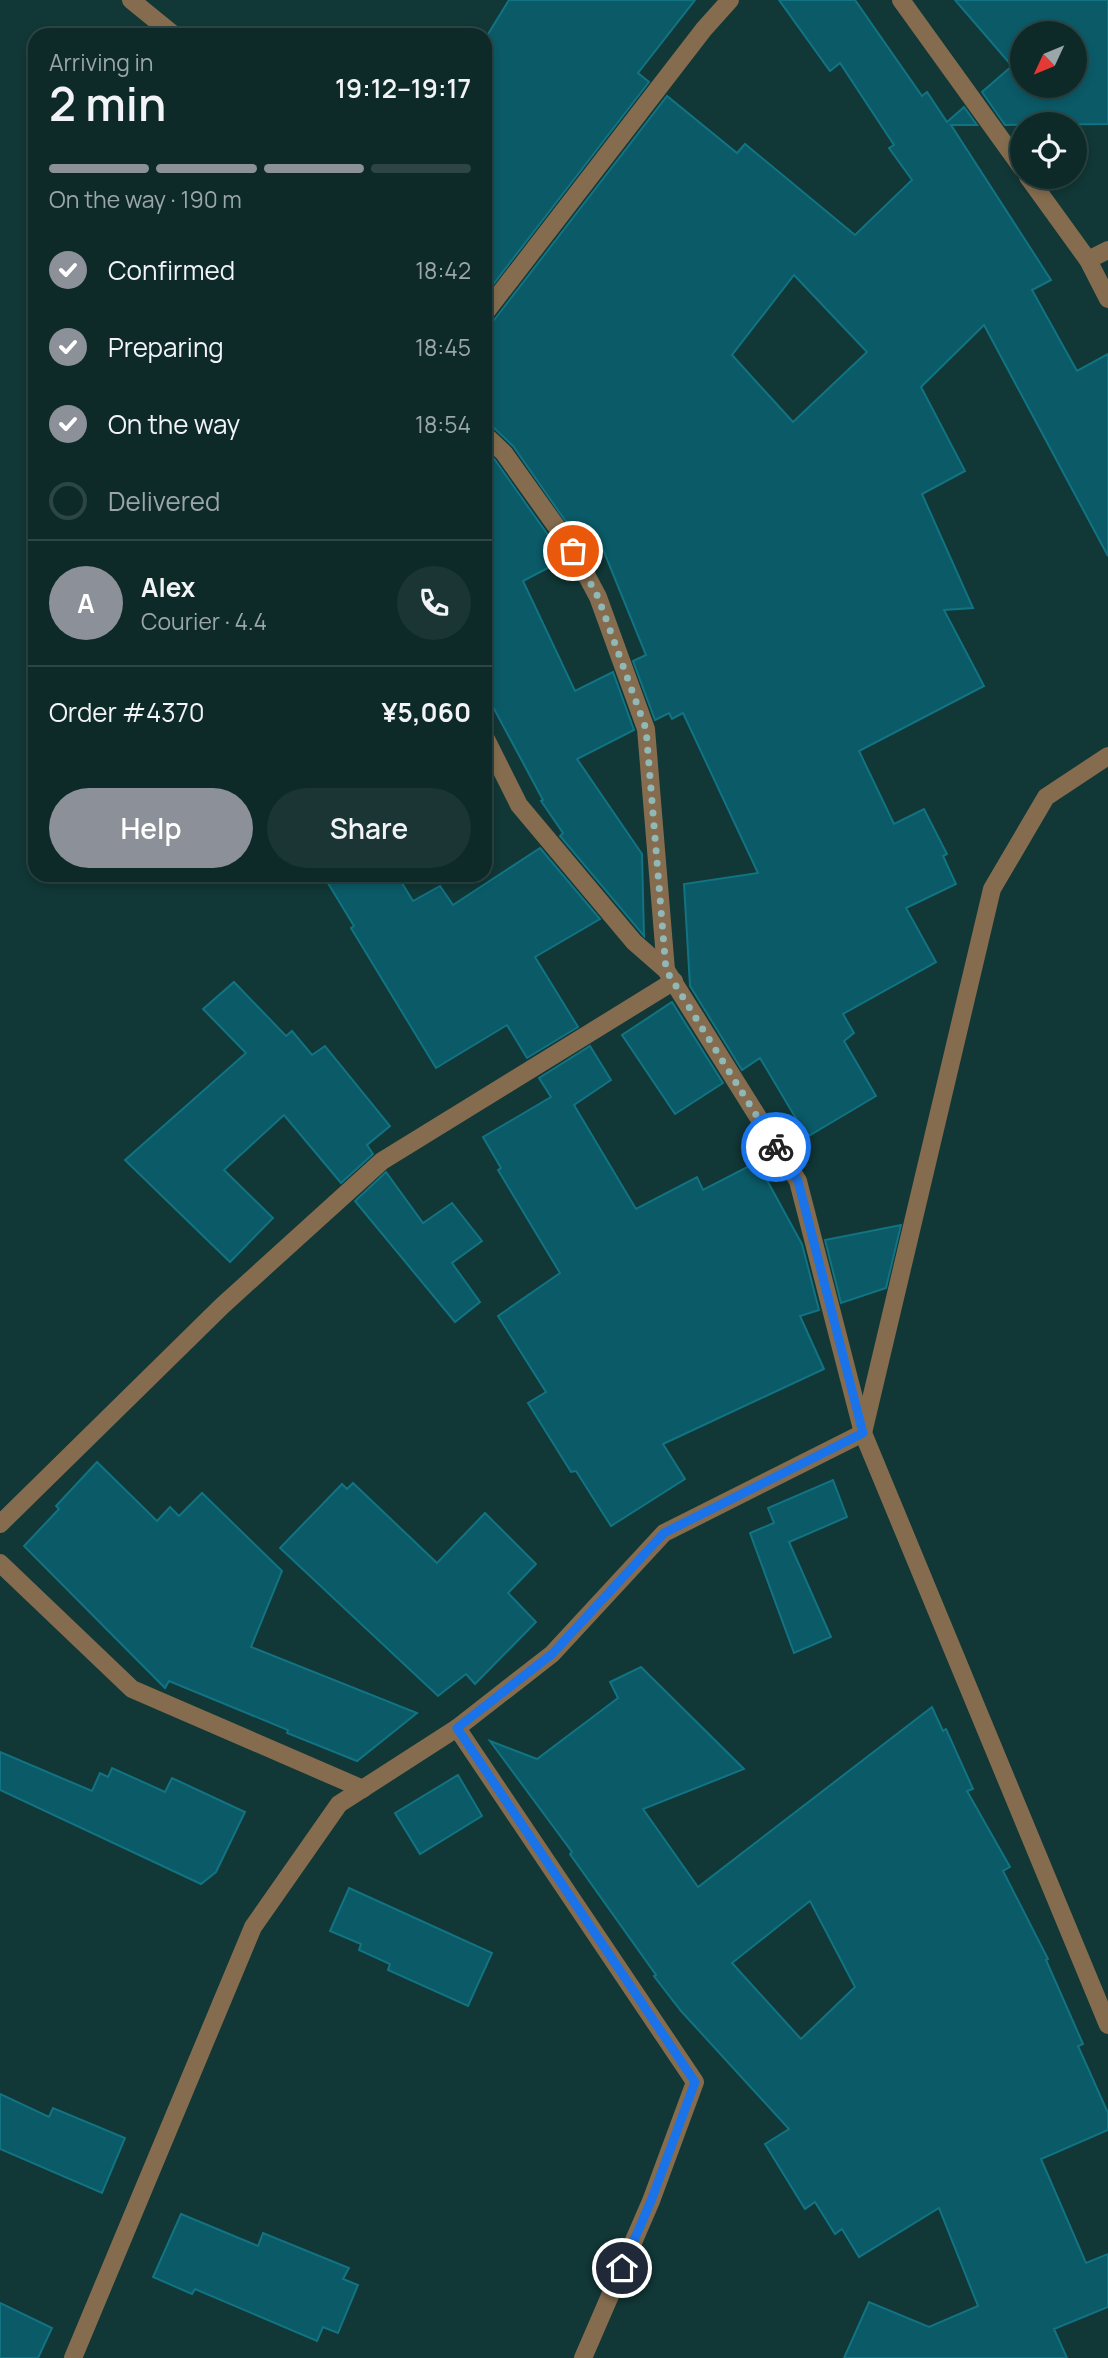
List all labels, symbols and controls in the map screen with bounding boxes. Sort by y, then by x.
north arrow [1010,21,1087,98]
map controls [1010,21,1087,189]
text: Arriving in [49,46,154,78]
text: 19:12–19:17 [335,70,471,106]
text: 2 min [49,72,166,135]
button: locate [1010,112,1087,189]
text: On the way · 190 m [49,183,242,215]
icon: check [49,251,87,289]
text: Confirmed [108,252,235,288]
text: 18:42 [415,254,471,286]
icon: check [49,328,87,366]
text: Preparing [108,329,224,365]
text: 18:45 [415,331,471,363]
icon: check [49,405,87,443]
text: On the way [108,406,240,442]
text: 18:54 [415,408,471,440]
text: Delivered [108,483,220,519]
pin [543,521,603,581]
icon: bag [554,532,592,570]
button: phone [397,566,471,640]
text: Alex [141,569,195,605]
text: A [77,585,95,621]
text: Courier · 4.4 [141,605,267,637]
text: Order #4370 [49,694,205,730]
text: ¥5,060 [382,694,471,730]
button: Help [49,788,253,868]
button: Share [267,788,471,868]
courier [741,1112,811,1182]
icon: bike [757,1128,795,1166]
pin [592,2238,652,2298]
icon: home [603,2249,641,2287]

